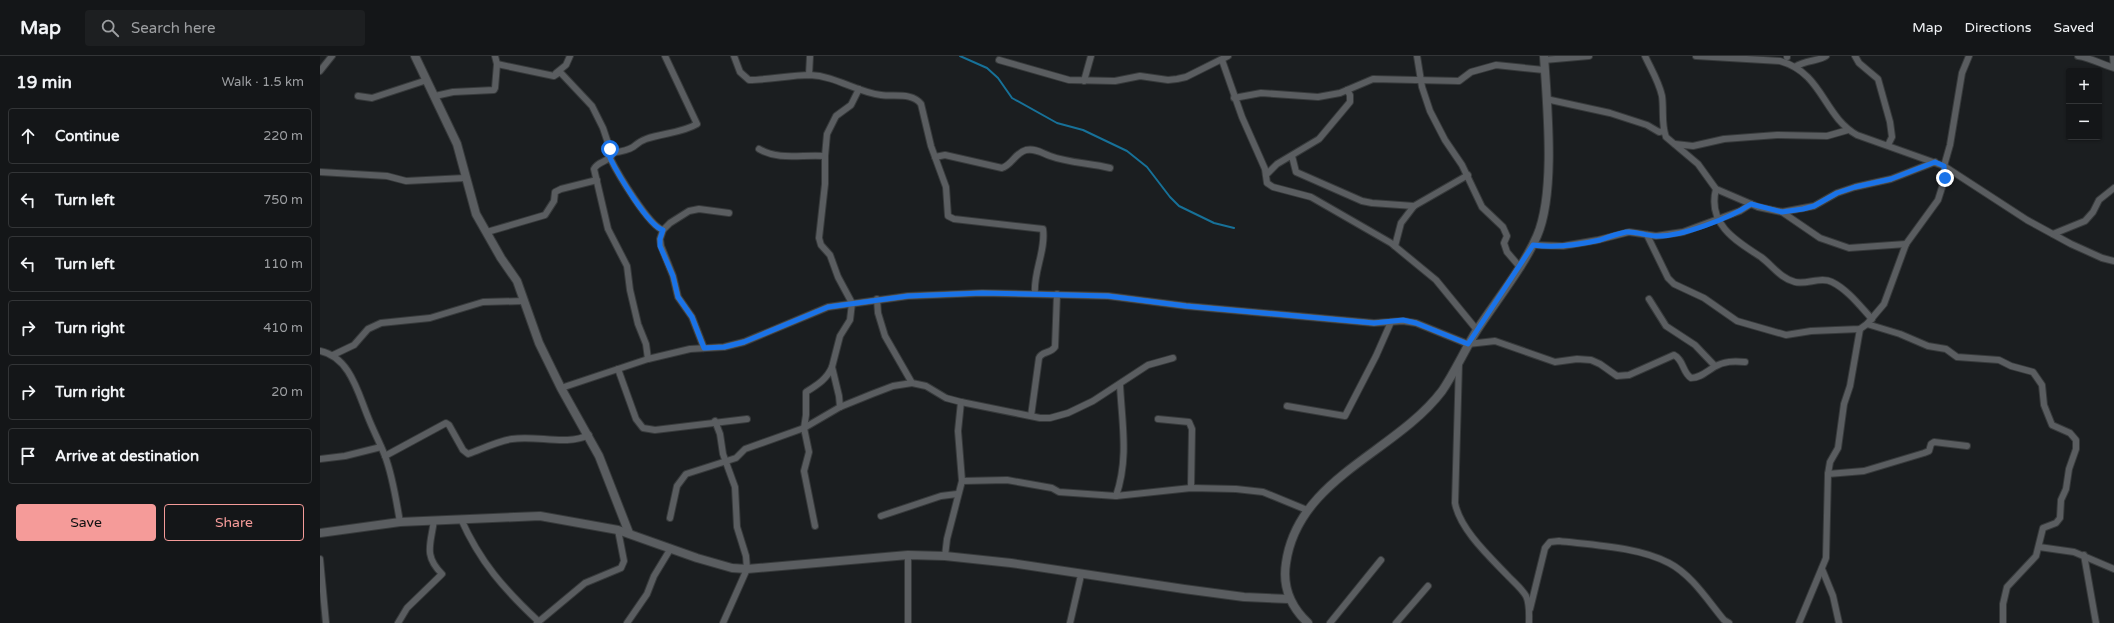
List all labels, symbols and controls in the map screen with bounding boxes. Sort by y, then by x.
search box [85,10,365,46]
text: Map [20,17,61,39]
icon: search [99,17,121,39]
text: Search here [131,19,215,37]
text: Map [1912,19,1943,36]
text: Directions [1965,19,2032,36]
text: Saved [2054,19,2094,36]
map controls [2066,68,2102,140]
button: + [2066,68,2102,104]
text: 19 min [16,72,72,93]
text: Walk · 1.5 km [222,74,304,90]
button: − [2066,104,2102,140]
icon: ahead [17,125,39,147]
text: Continue [55,127,119,145]
text: 220 m [263,128,303,144]
route start [601,140,619,158]
route end [1936,169,1954,187]
icon: left [17,189,39,211]
text: Turn left [55,191,115,209]
text: 750 m [263,192,303,208]
icon: left [17,253,39,275]
text: Turn left [55,255,115,273]
text: 110 m [263,256,303,272]
icon: right [17,317,39,339]
text: Turn right [55,319,125,337]
text: 410 m [263,320,303,336]
icon: right [17,381,39,403]
text: Turn right [55,383,125,401]
text: 20 m [271,384,303,400]
icon: arrive [17,445,39,467]
text: Arrive at destination [55,447,199,465]
button: Save [16,504,156,541]
button: Share [164,504,304,541]

